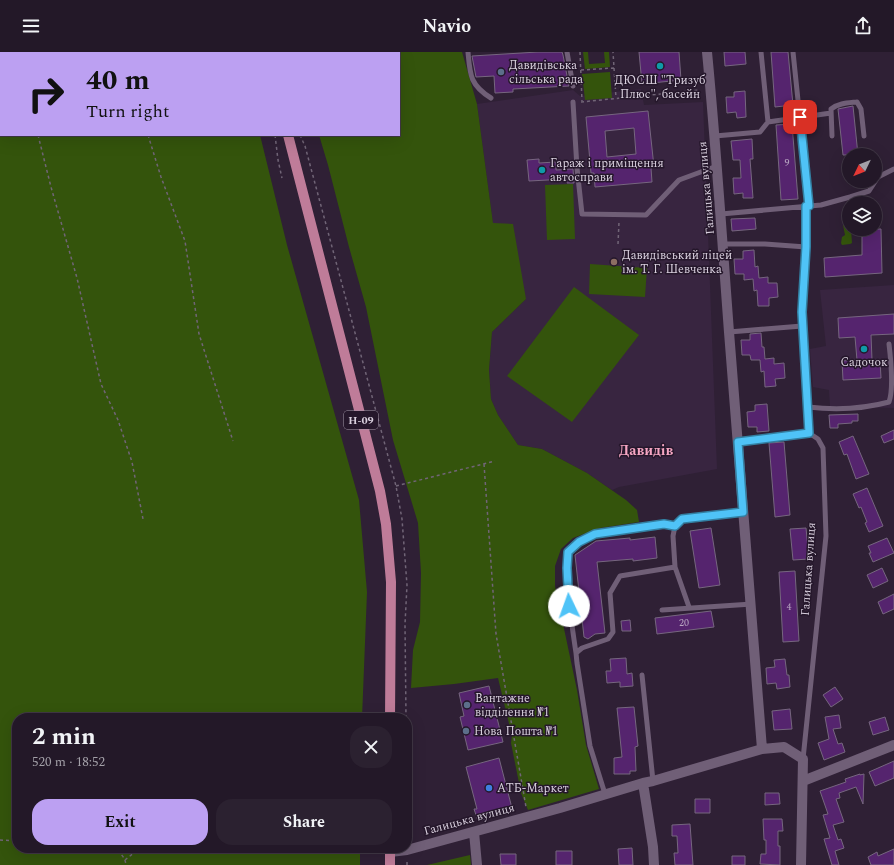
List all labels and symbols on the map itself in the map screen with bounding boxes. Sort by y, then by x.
place label: Давидівська сільська рада [509,56,583,89]
marker: ДЮСШ "Тризуб Плюс", басейн [655,61,665,71]
marker: Давидівська сільська рада [496,67,506,77]
place label: ДЮСШ "Тризуб Плюс", басейн [615,71,705,104]
pin [783,100,817,134]
street label: Галицька вулиця [693,141,720,235]
north arrow [842,148,882,188]
place label: Гараж і приміщення автосправи [550,154,664,187]
house number: 9 [785,155,790,171]
marker: Гараж і приміщення автосправи [537,165,547,175]
place label: Давидівський ліцей ім. Т. Г. Шевченка [622,246,732,279]
marker: Давидівський ліцей ім. Т. Г. Шевченка [609,257,619,267]
marker: Садочок [859,344,869,354]
place label: Садочок [840,353,888,372]
road number: Н-09 [344,411,378,429]
district label: Давидів [619,440,673,461]
street label: Галицька вулиця [796,522,821,616]
position arrow [548,585,590,627]
house number: 4 [787,599,792,615]
house number: 20 [679,615,689,631]
place label: Вантажне відділення №1 [475,689,549,722]
marker: Вантажне відділення №1 [462,700,472,710]
place label: Нова Пошта №1 [474,722,558,741]
marker: Нова Пошта №1 [461,726,471,736]
place label: АТБ-Маркет [497,779,569,798]
marker: АТБ-Маркет [484,783,494,793]
street label: Галицька вулиця [422,798,517,841]

